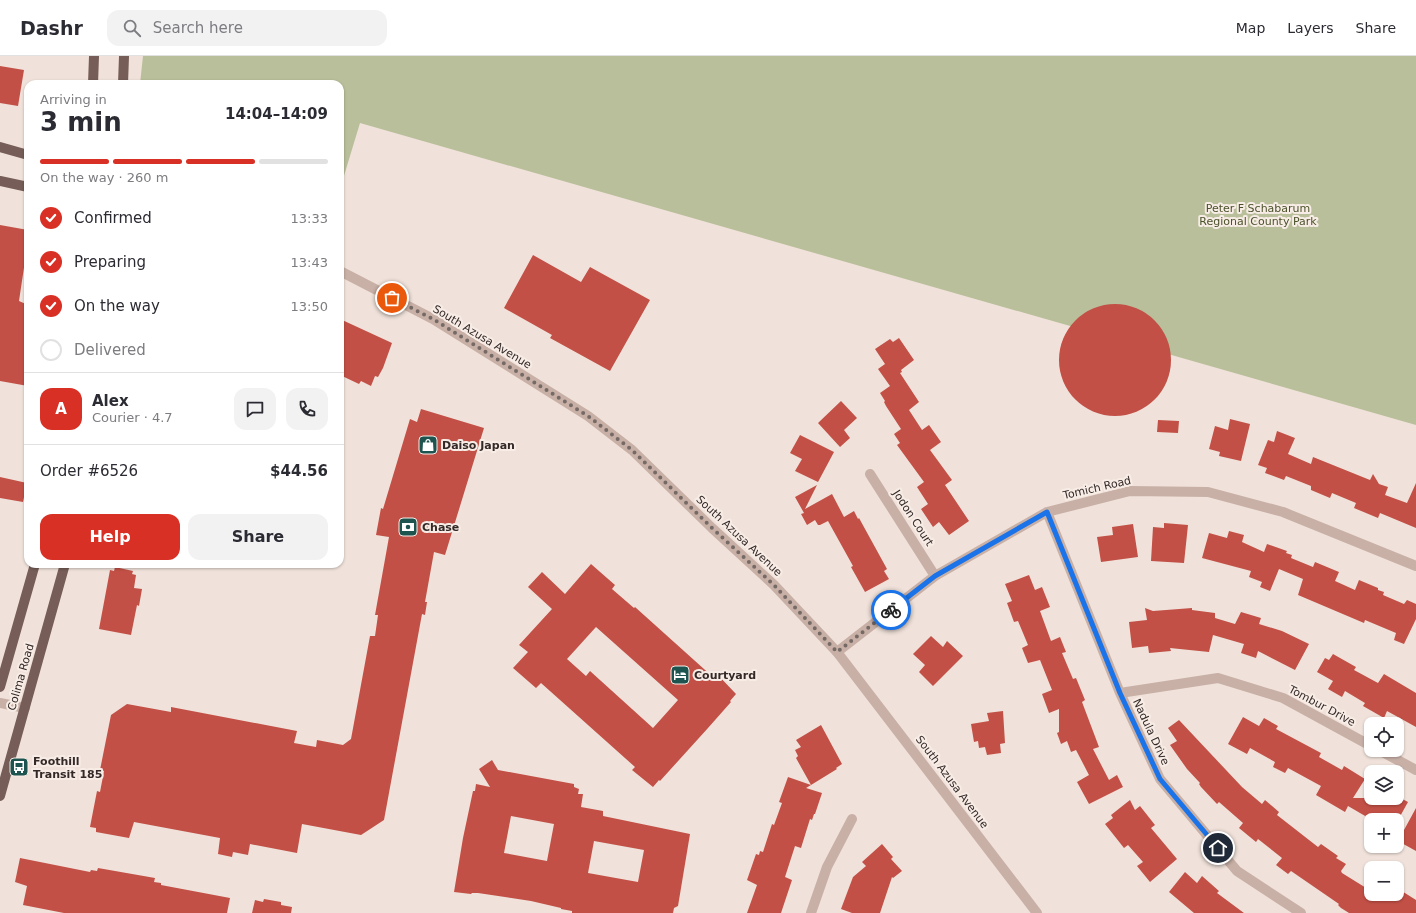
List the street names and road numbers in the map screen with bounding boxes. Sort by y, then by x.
street label: South Azusa Avenue [430,302,534,372]
street label: Tomich Road [1061,474,1132,502]
street label: Jodon Court [889,487,936,549]
street label: South Azusa Avenue [693,493,785,579]
street label: Colima Road [5,642,37,712]
street label: Tombur Drive [1286,683,1358,729]
street label: Nadula Drive [1130,697,1172,767]
street label: South Azusa Avenue [913,733,991,831]

